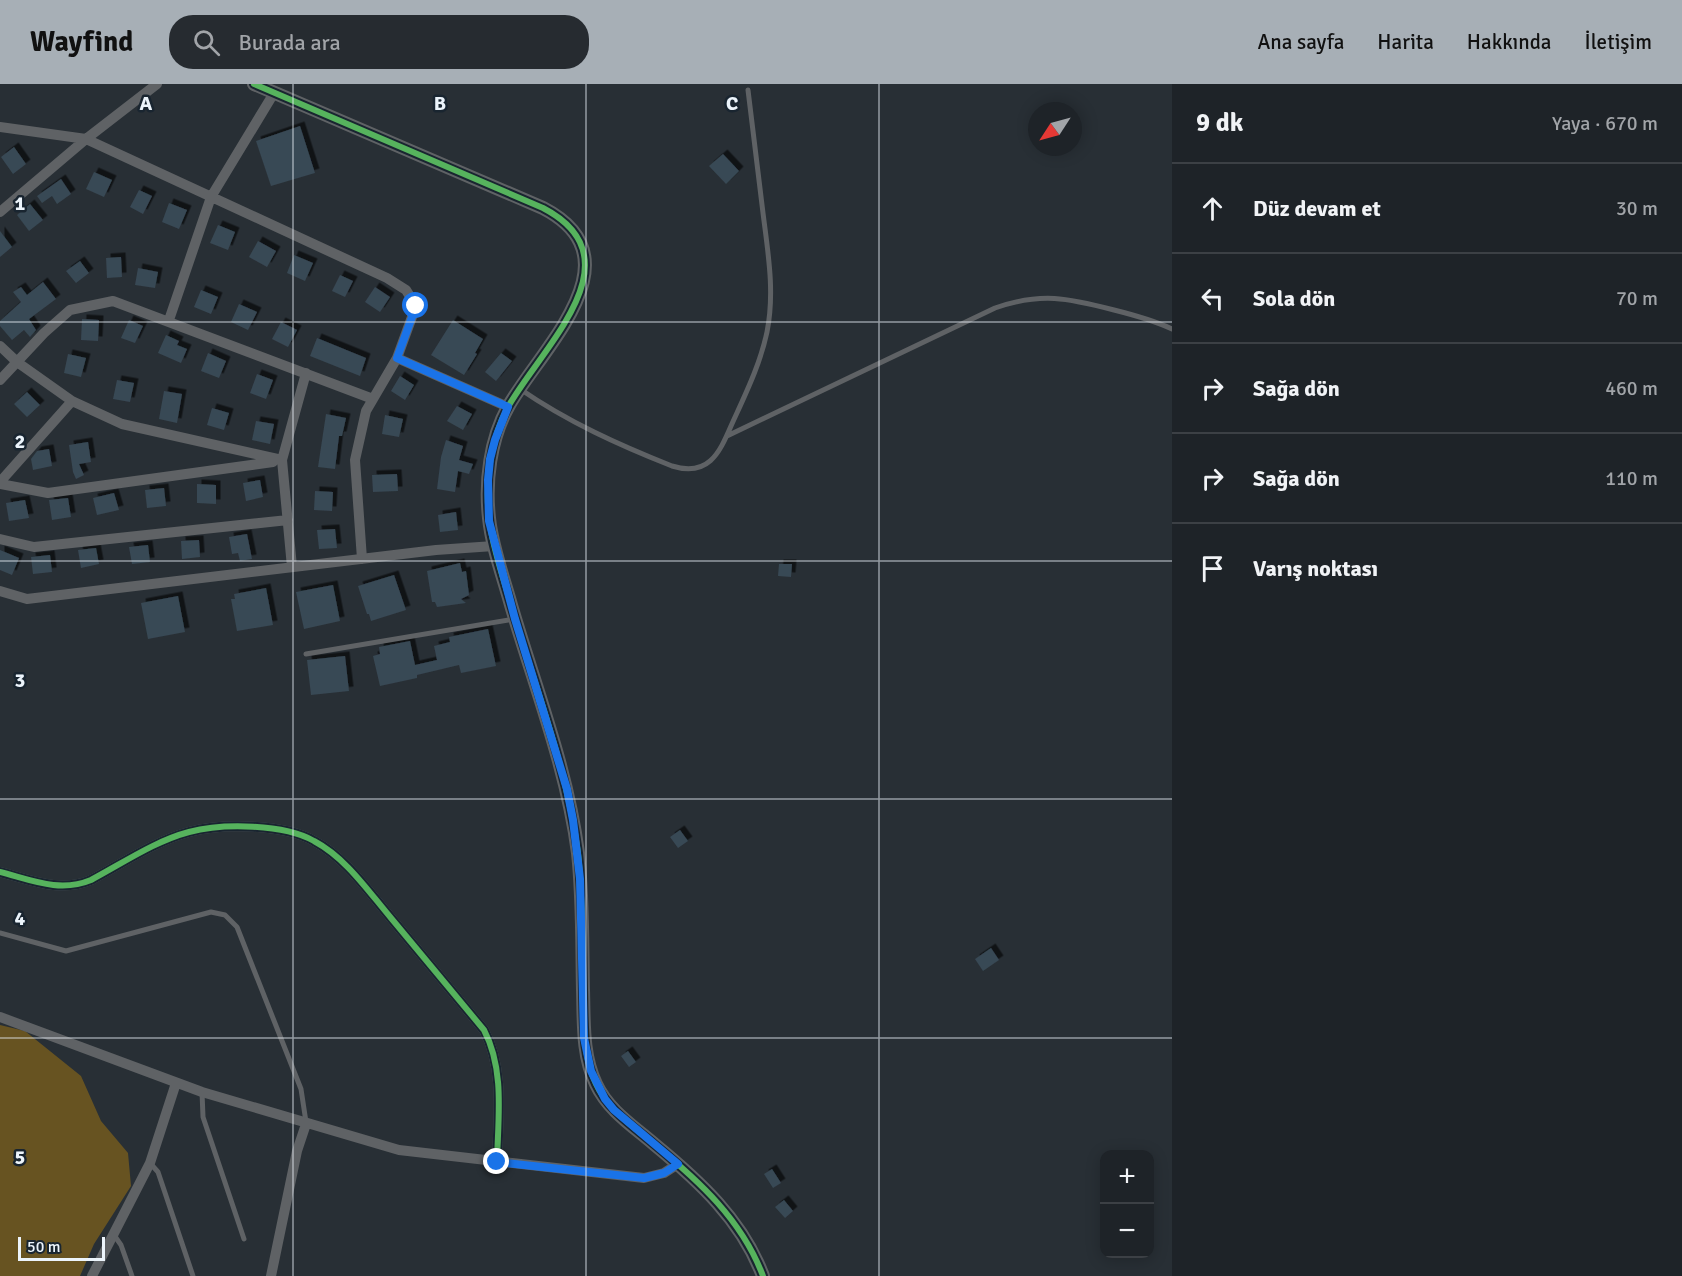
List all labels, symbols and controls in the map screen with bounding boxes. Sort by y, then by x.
search box [169,15,589,69]
text: Wayfind [30,25,133,59]
icon: search [190,26,223,59]
text: Burada ara [238,29,341,56]
text: Ana sayfa [1257,29,1344,55]
text: Harita [1377,29,1434,55]
text: Hakkında [1467,29,1552,55]
text: İletişim [1585,29,1652,55]
text: A [140,91,153,116]
text: B [434,91,446,116]
text: C [726,91,738,116]
north arrow [1028,102,1082,156]
text: 9 dk [1196,107,1243,139]
text: Yaya · 670 m [1552,111,1658,136]
text: 1 [15,191,26,216]
icon: ahead [1196,192,1229,225]
text: Düz devam et [1253,195,1381,222]
text: 30 m [1616,196,1658,221]
icon: left [1196,282,1229,315]
text: Sola dön [1253,285,1335,312]
text: 70 m [1616,286,1658,311]
route start [402,292,428,318]
icon: right [1196,372,1229,405]
text: Sağa dön [1253,375,1340,402]
text: 460 m [1605,376,1658,401]
text: 2 [15,429,25,454]
icon: right [1196,462,1229,495]
text: Sağa dön [1253,465,1340,492]
text: 110 m [1605,466,1658,491]
icon: arrive [1196,552,1229,585]
text: Varış noktası [1253,555,1378,582]
text: 3 [15,668,25,693]
text: 4 [15,906,26,931]
text: 5 [15,1145,25,1170]
route end [483,1148,509,1174]
map controls [1100,1150,1154,1258]
button: + [1100,1150,1154,1204]
button: − [1100,1204,1154,1258]
scale bar [18,1234,105,1262]
text: 50 m [27,1237,61,1257]

